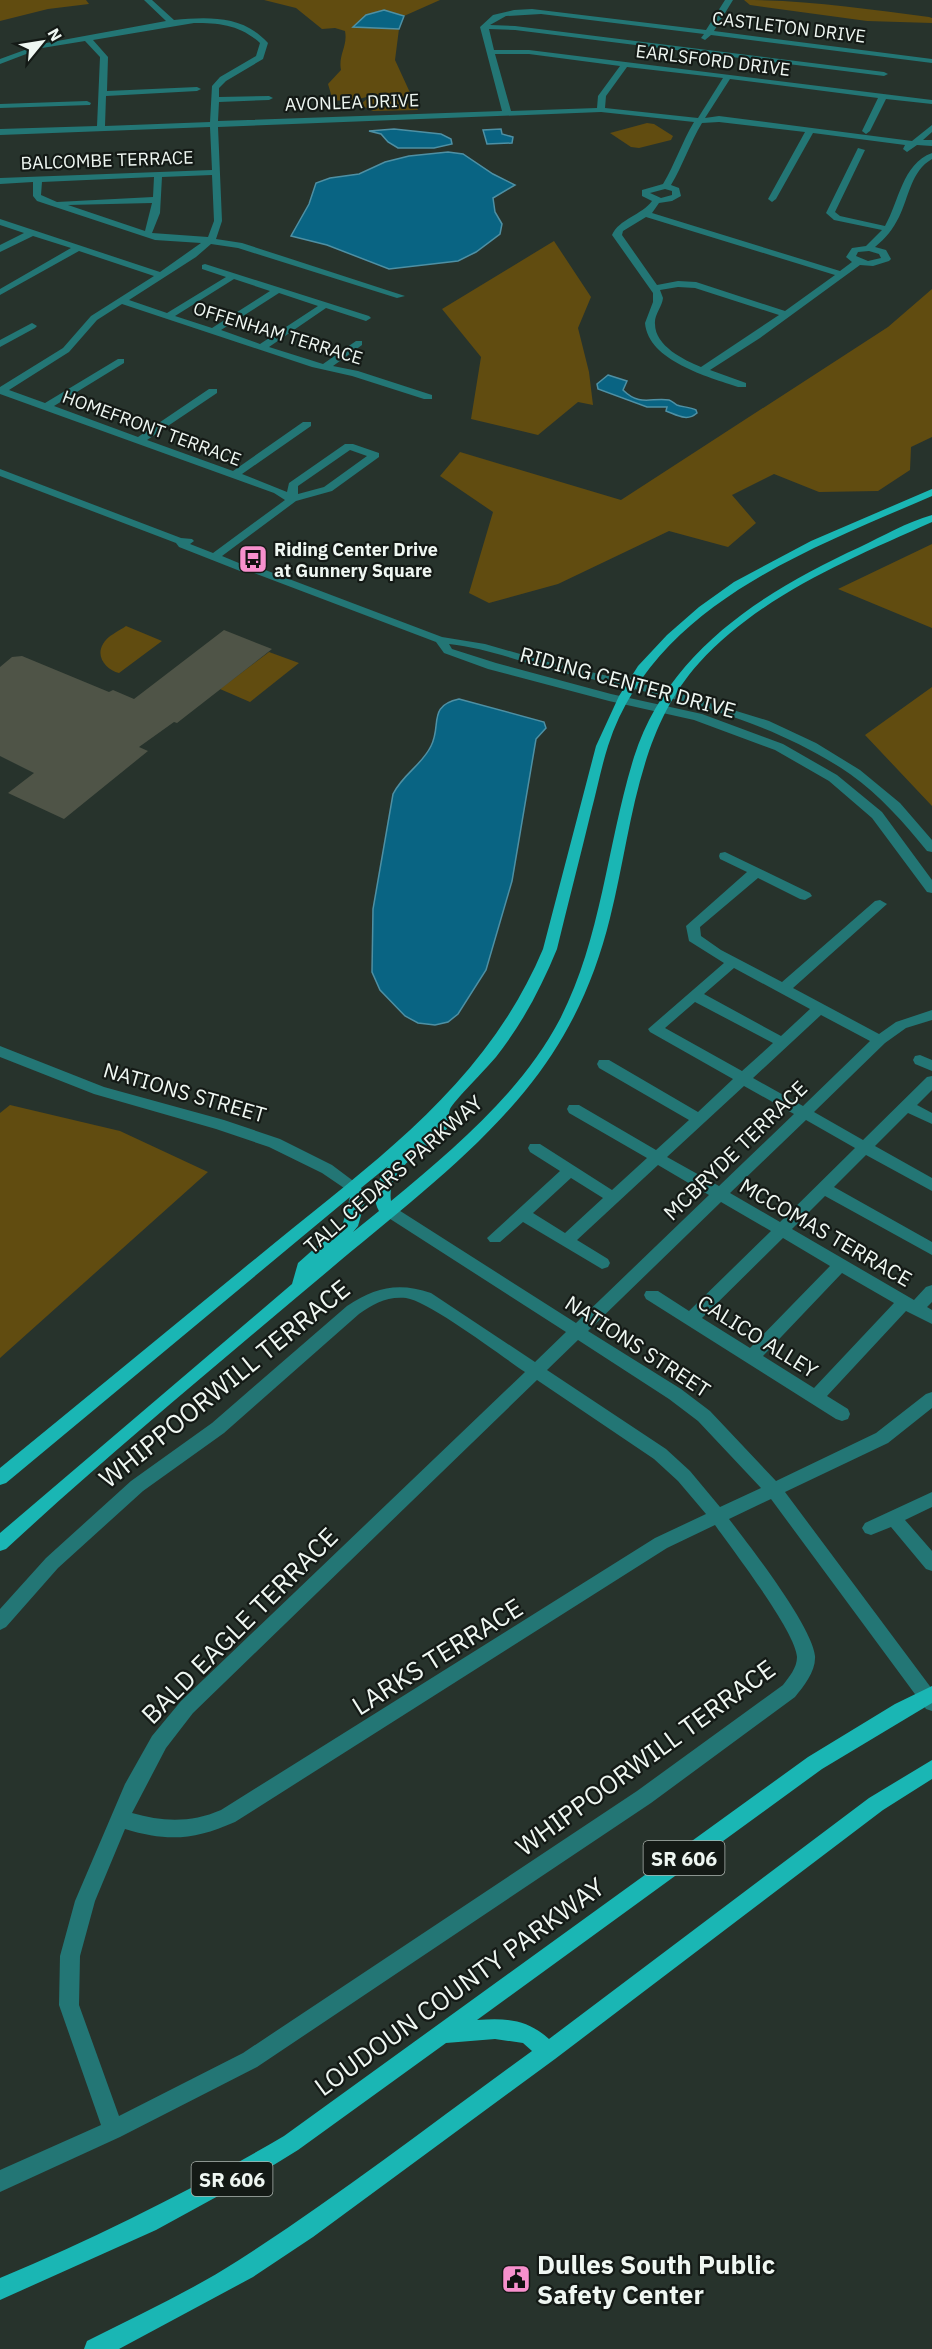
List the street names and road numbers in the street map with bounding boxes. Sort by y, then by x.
street label: CASTLETON DRIVE [711,6,867,48]
street label: EARLSFORD DRIVE [634,39,792,81]
street label: AVONLEA DRIVE [284,88,420,116]
street label: BALCOMBE TERRACE [20,145,194,175]
street label: OFFENHAM TERRACE [190,296,366,370]
street label: HOMEFRONT TERRACE [59,385,245,471]
street label: RIDING CENTER DRIVE [517,640,739,724]
street label: NATIONS STREET [100,1055,270,1129]
street label: MCBRYDE TERRACE [657,1074,813,1226]
street label: TALL CEDARS PARKWAY [298,1088,489,1260]
street label: MCCOMAS TERRACE [735,1171,917,1293]
street label: WHIPPOORWILL TERRACE [92,1271,356,1495]
street label: CALICO ALLEY [693,1288,824,1384]
street label: NATIONS STREET [560,1289,716,1403]
street label: BALD EAGLE TERRACE [133,1519,345,1731]
street label: LARKS TERRACE [345,1590,529,1722]
street label: WHIPPOORWILL TERRACE [508,1651,782,1863]
road number: SR 606 [644,1841,724,1875]
street label: LOUDOUN COUNTY PARKWAY [307,1869,611,2103]
road number: SR 606 [192,2162,272,2196]

